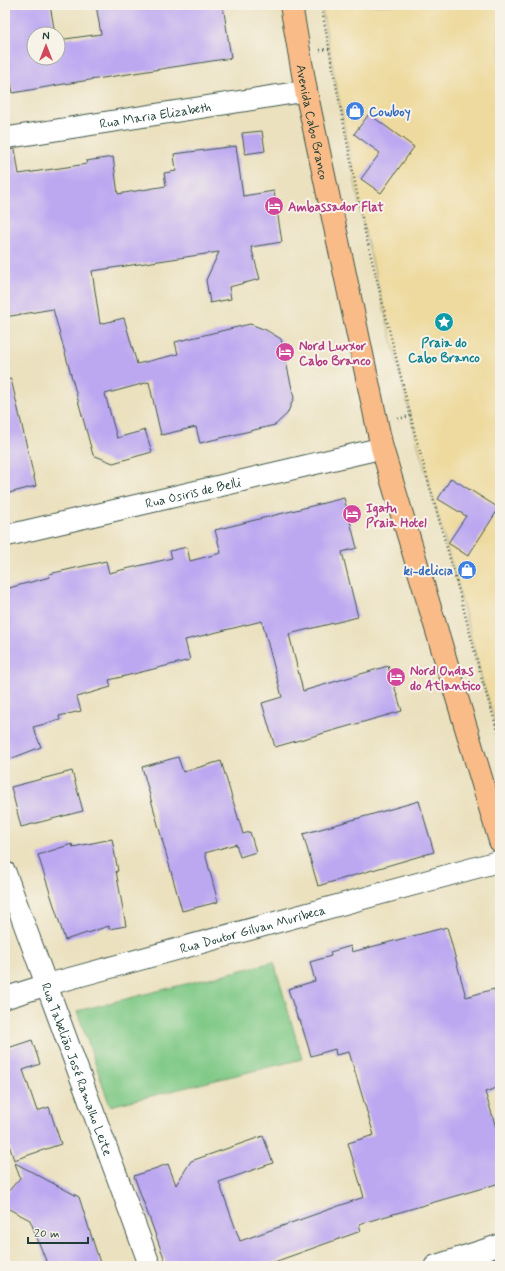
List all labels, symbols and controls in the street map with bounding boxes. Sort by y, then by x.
north arrow [26,26,66,66]
text: N [42,30,50,44]
street label: Avenida Cabo Branco [291,63,332,182]
street label: Rua Maria Elizabeth [99,99,212,133]
shop icon: Cowboy [344,100,366,122]
place label: Cowboy [369,104,411,121]
hotel icon: Ambassador Flat [263,195,285,217]
place label: Ambassador Flat [288,199,384,216]
place icon: Praia do Cabo Branco [433,311,455,333]
place label: Praia do Cabo Branco [408,335,480,367]
place label: Nord Luxxor Cabo Branco [299,338,371,370]
hotel icon: Nord Luxxor Cabo Branco [274,341,296,363]
street label: Rua Osiris de Belli [144,474,243,513]
place label: Igatu Praia Hotel [366,500,427,532]
hotel icon: Igatu Praia Hotel [341,503,363,525]
shop icon: ki-delicia [456,559,478,581]
place label: ki-delicia [404,563,453,580]
place label: Nord Ondas do Atlantico [410,663,481,695]
hotel icon: Nord Ondas do Atlantico [385,666,407,688]
street label: Rua Doutor Gilvan Muribeca [178,902,328,958]
street label: Rua Tabelião José Ramalho Leite [36,981,116,1159]
scale bar [28,1219,88,1245]
text: 20 m [34,1226,60,1242]

